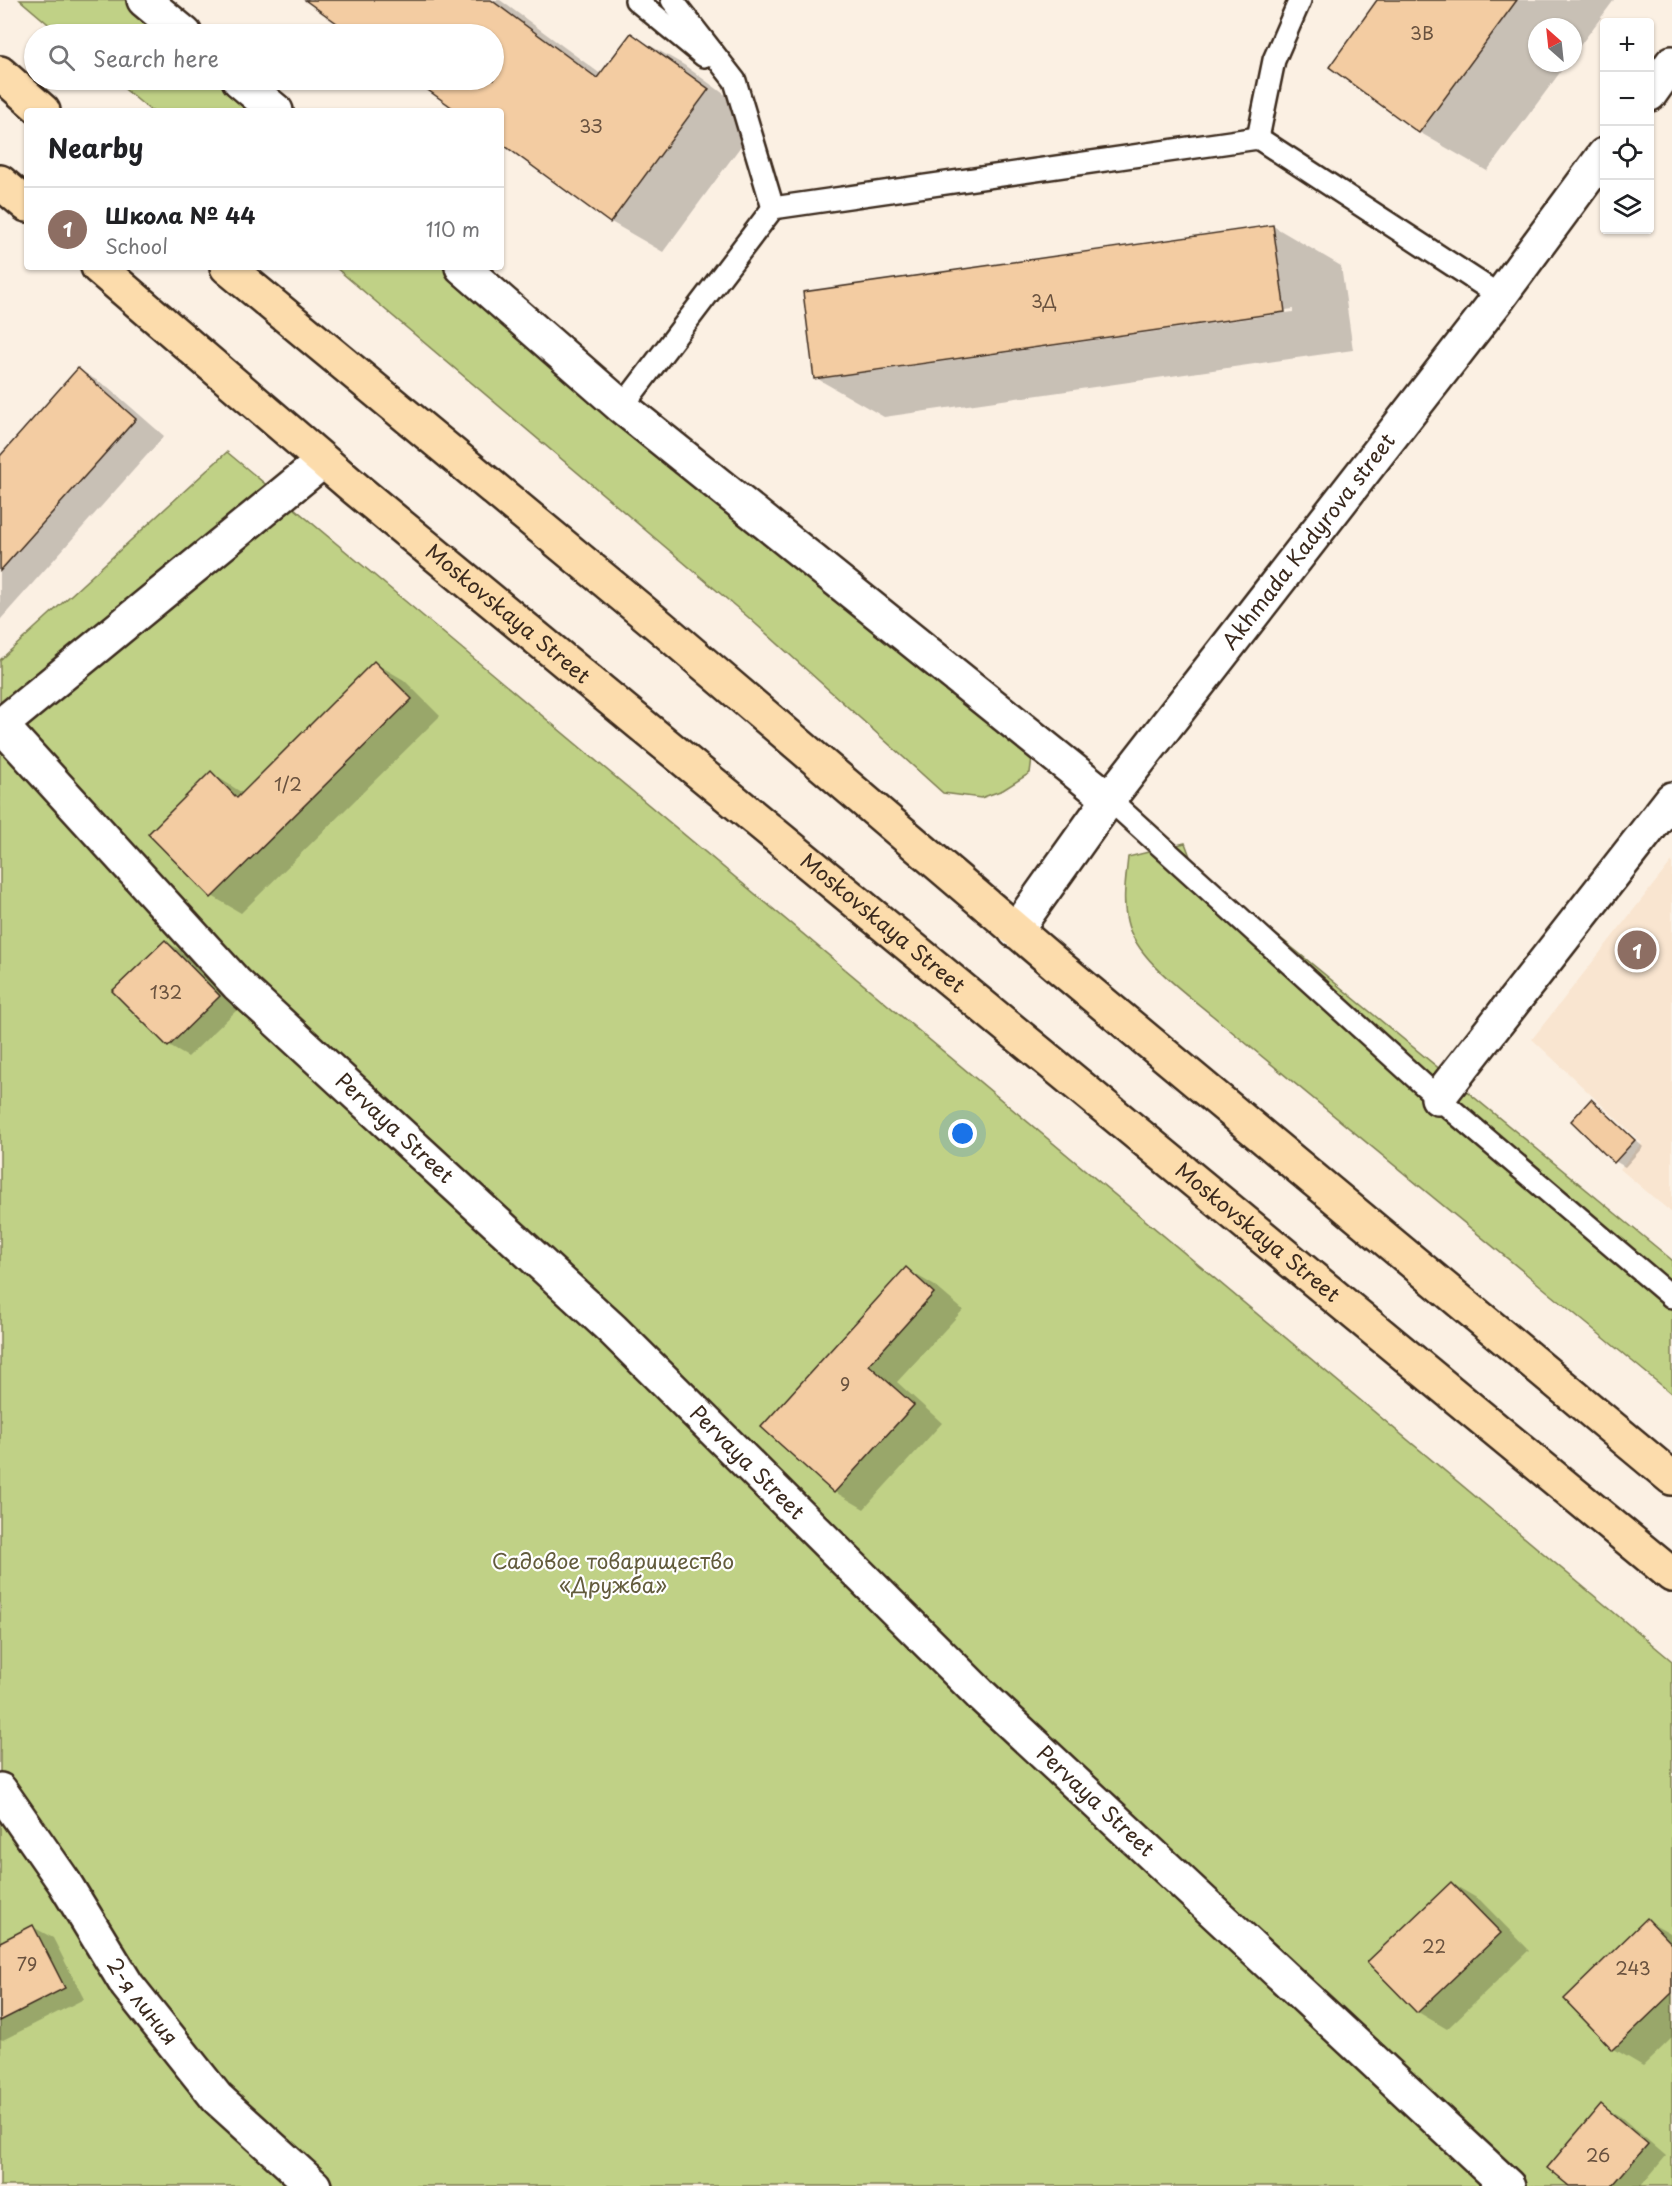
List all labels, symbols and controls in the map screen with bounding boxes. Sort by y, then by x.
north arrow [1528,18,1582,72]
map controls [1600,18,1654,234]
button: + [1600,18,1654,72]
house number: 3В [1410,19,1434,46]
search box [24,24,504,90]
icon: search [45,41,78,74]
text: Search here [93,41,219,74]
button: − [1600,72,1654,126]
house number: 3З [579,112,603,139]
button: locate [1600,126,1654,180]
text: Nearby [48,128,143,167]
button: layers [1600,180,1654,234]
text: Школа № 44 [105,198,255,231]
text: 1 [63,214,72,244]
text: 110 m [426,214,480,244]
text: School [105,231,168,261]
house number: 3Д [1031,287,1057,314]
street label: Akhmada Kadyrova street [1213,425,1402,655]
street label: Moskovskaya Street [420,535,598,690]
house number: 1/2 [274,770,302,797]
street label: Moskovskaya Street [794,844,973,1000]
pin: 1 [1618,928,1656,972]
house number: 132 [150,978,182,1005]
street label: Pervaya Street [329,1064,462,1190]
your location [948,1119,977,1148]
street label: Moskovskaya Street [1169,1154,1348,1309]
house number: 9 [840,1370,850,1397]
street label: Pervaya Street [683,1397,813,1526]
park label: Садовое товарищество «Дружба» [492,1544,734,1600]
street label: Pervaya Street [1031,1737,1163,1863]
house number: 22 [1422,1932,1446,1959]
house number: 79 [17,1950,37,1977]
street label: 2-я линия [100,1951,187,2051]
house number: 243 [1615,1954,1651,1981]
house number: 26 [1586,2141,1610,2168]

